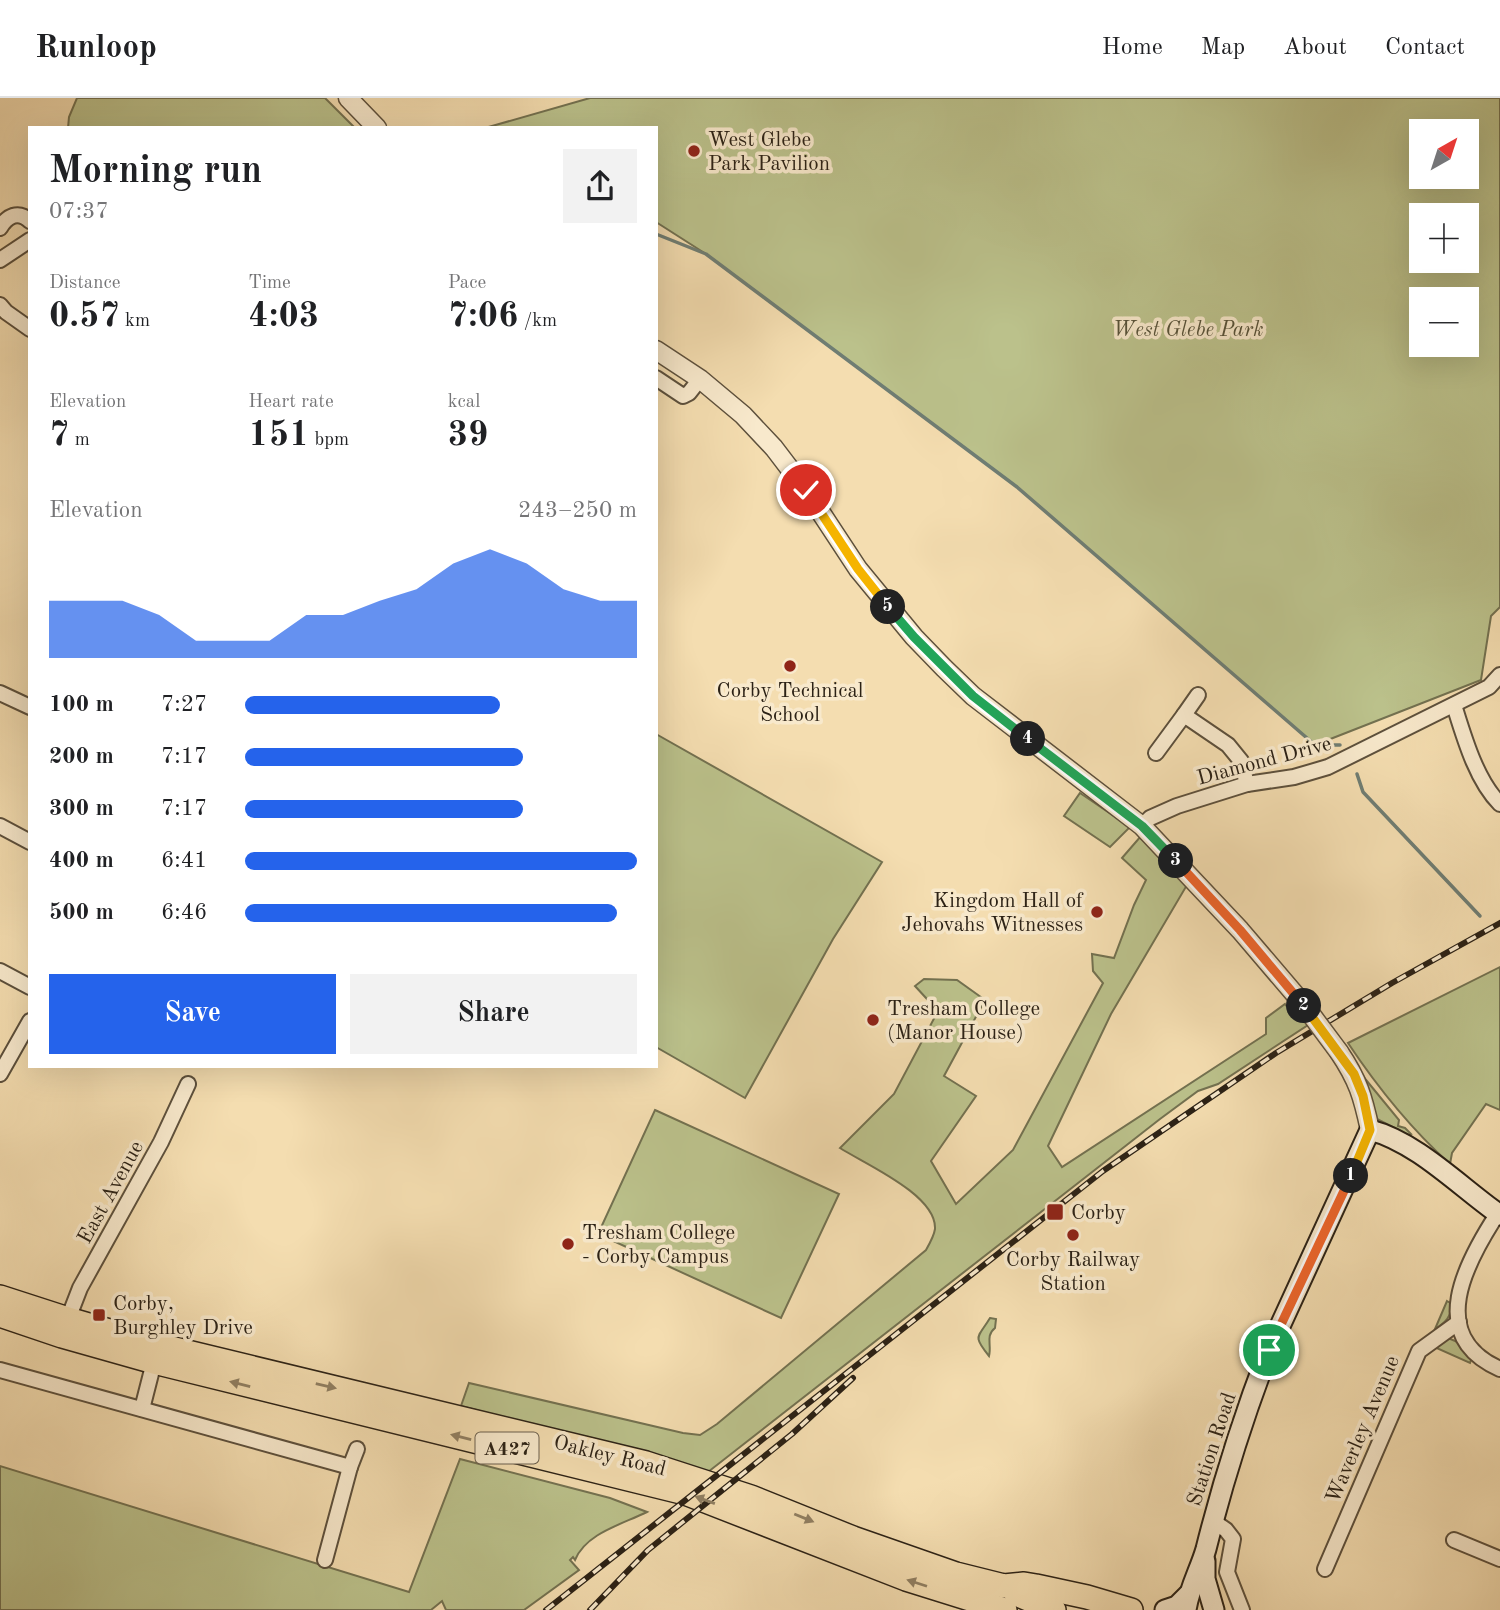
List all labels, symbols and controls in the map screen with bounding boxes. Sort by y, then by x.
text: Runloop [35,32,157,65]
text: Home [1102,36,1163,60]
text: Map [1201,36,1245,60]
text: About [1283,36,1347,60]
text: Contact [1385,36,1465,60]
north arrow [1409,119,1479,189]
map controls [1409,119,1479,357]
place label: West Glebe Park Pavilion [708,130,830,175]
marker: West Glebe Park Pavilion [686,143,702,159]
button: share [563,149,637,223]
text: Morning run [49,153,262,191]
text: 07:37 [49,200,109,223]
button: + [1409,203,1479,273]
text: Distance [49,274,121,293]
text: Time [248,274,291,293]
text: Pace [448,274,486,293]
button: − [1409,287,1479,357]
text: 0.57 [49,299,120,334]
text: 4:03 [248,299,319,334]
text: 7:06 [448,299,518,334]
text: km [120,312,150,331]
text: /km [518,312,557,331]
park label: West Glebe Park [1113,320,1263,341]
text: Elevation [49,393,126,412]
text: Heart rate [248,393,334,412]
text: kcal [448,393,480,412]
text: 7 [49,418,69,453]
text: 151 [248,418,309,453]
text: 39 [448,418,488,453]
text: m [69,431,90,450]
text: bpm [309,431,349,450]
pin [776,460,836,520]
icon: check [787,471,825,509]
text: Elevation [49,499,143,522]
text: 243–250 m [518,499,637,522]
pin: 5 [870,589,906,624]
text: 5 [882,597,893,616]
marker: Corby Technical School [782,658,798,674]
place label: Corby Technical School [717,681,864,726]
text: 100 m [49,693,114,716]
text: 7:27 [161,693,207,716]
pin: 4 [1010,722,1046,756]
text: 4 [1022,729,1033,748]
street label: Diamond Drive [1195,733,1334,789]
text: 200 m [49,745,114,768]
text: 7:17 [161,745,207,768]
text: 300 m [49,797,114,820]
text: 7:17 [161,797,207,820]
pin: 3 [1158,844,1194,878]
text: 400 m [49,849,114,872]
text: 6:41 [161,849,207,872]
text: 3 [1170,851,1181,870]
place label: Kingdom Hall of Jehovahs Witnesses [901,891,1084,936]
text: 500 m [49,901,114,924]
text: 6:46 [161,901,207,924]
marker: Kingdom Hall of Jehovahs Witnesses [1089,904,1105,920]
button: Save [49,974,336,1054]
button: Share [350,974,637,1054]
pin: 2 [1286,988,1322,1024]
text: 2 [1298,996,1309,1015]
place label: Tresham College (Manor House) [887,999,1040,1044]
marker: Tresham College (Manor House) [865,1012,881,1028]
street label: East Avenue [75,1138,148,1248]
pin: 1 [1334,1158,1368,1194]
text: 1 [1345,1166,1356,1185]
marker: Corby [1045,1202,1065,1222]
place label: Corby [1071,1203,1126,1224]
place label: Tresham College - Corby Campus [582,1223,735,1268]
marker: Corby Railway Station [1065,1227,1081,1243]
marker: Tresham College - Corby Campus [560,1236,576,1252]
place label: Corby Railway Station [1006,1250,1140,1295]
place label: Corby, Burghley Drive [113,1294,253,1339]
marker: Corby, Burghley Drive [91,1307,107,1323]
pin [1239,1320,1299,1380]
icon: arrive [1250,1331,1288,1369]
street label: Waverley Avenue [1323,1353,1404,1506]
one-way arrow [229,1378,251,1389]
one-way arrow [315,1380,337,1391]
street label: Station Road [1184,1390,1241,1509]
one-way arrow [450,1431,472,1442]
road number: A427 [476,1432,538,1464]
street label: Oakley Road [551,1432,668,1481]
one-way arrow [694,1494,715,1505]
one-way arrow [794,1512,815,1523]
one-way arrow [906,1577,927,1588]

